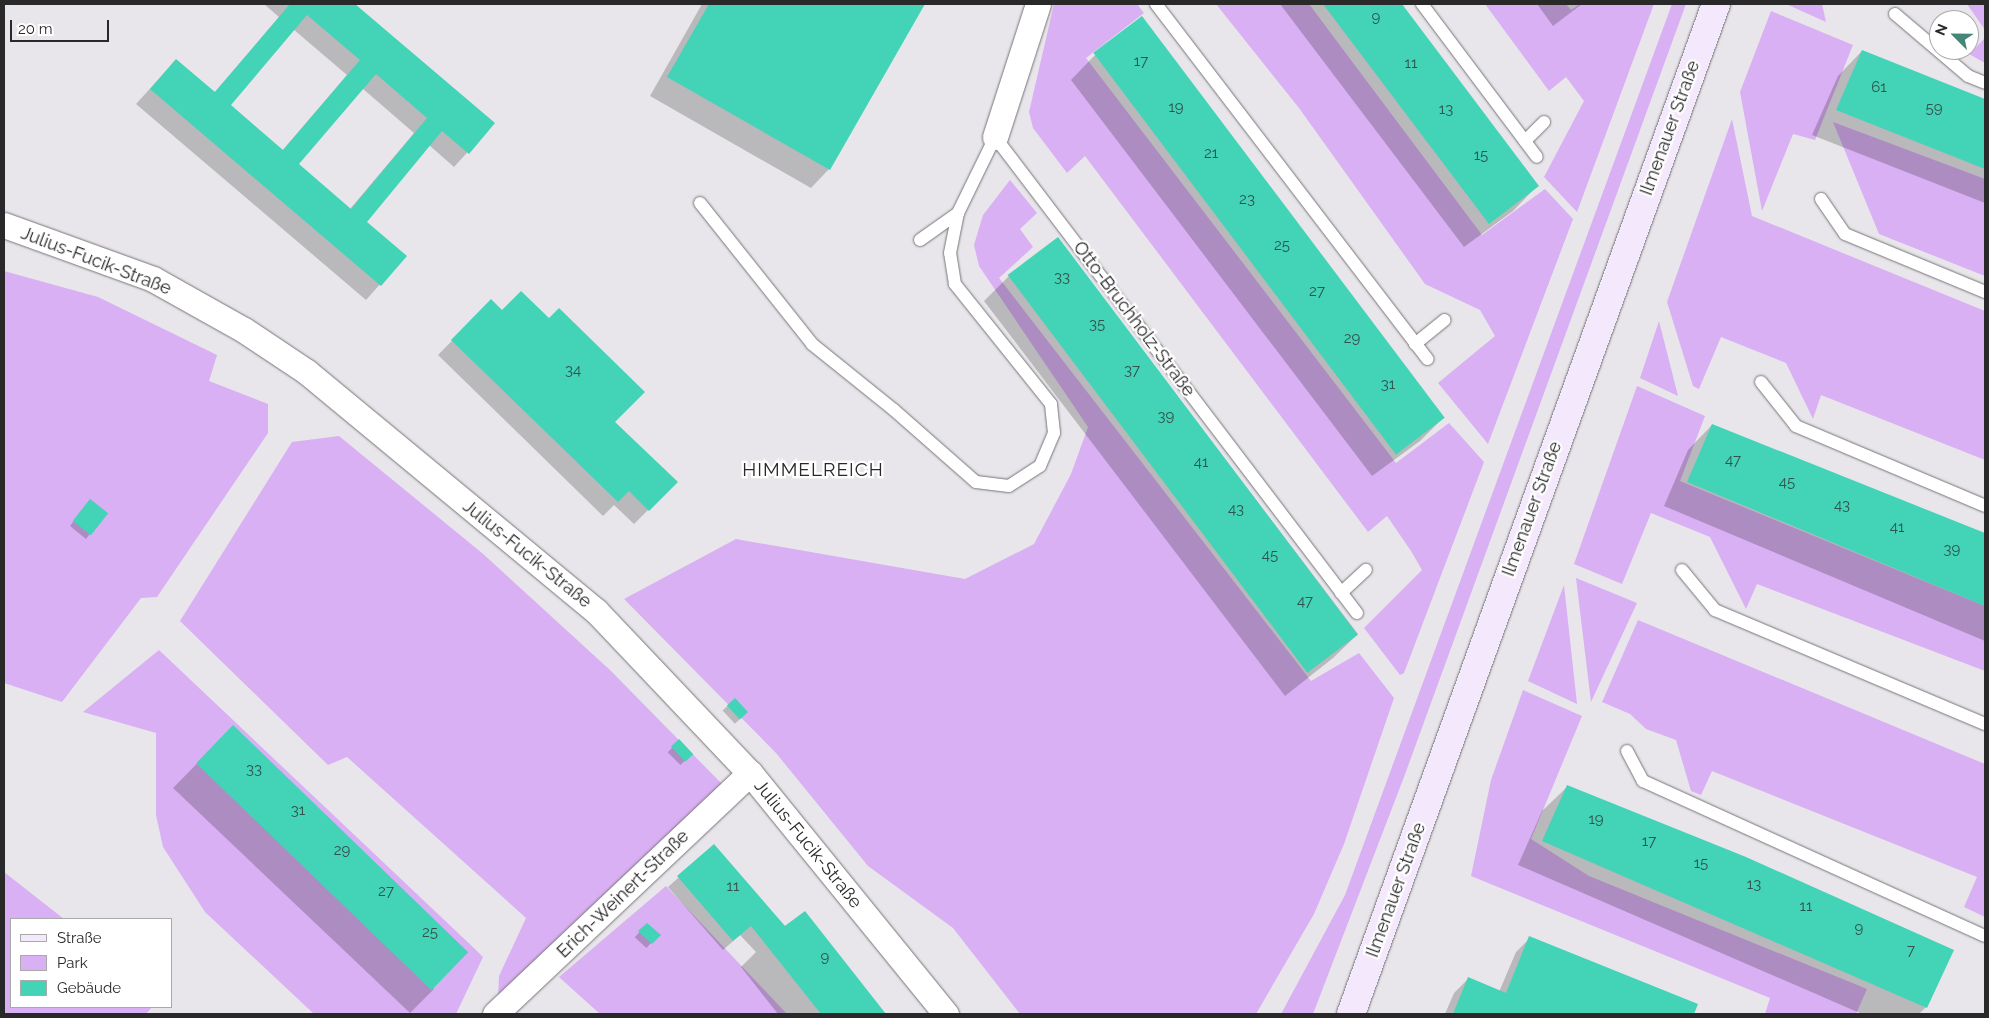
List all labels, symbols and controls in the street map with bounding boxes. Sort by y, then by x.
house number: 9 [1372,9,1380,27]
scale bar [12,10,111,42]
north arrow [1929,10,1979,60]
text: 20 m [18,20,53,38]
text: N [1932,21,1951,38]
house number: 17 [1134,53,1148,71]
house number: 11 [1405,55,1417,73]
street label: Ilmenauer Straße [1636,57,1704,199]
house number: 61 [1871,79,1887,97]
house number: 19 [1168,99,1184,117]
house number: 59 [1926,100,1942,118]
house number: 13 [1439,101,1453,119]
house number: 21 [1204,145,1218,163]
house number: 15 [1474,147,1488,165]
house number: 23 [1239,191,1255,209]
street label: Julius-Fucik-Straße [18,222,174,300]
street label: Otto-Bruchholz-Straße [1069,237,1199,401]
house number: 25 [1274,237,1290,255]
house number: 33 [1054,269,1070,287]
house number: 27 [1309,283,1325,301]
house number: 35 [1089,316,1105,334]
house number: 29 [1344,330,1360,348]
house number: 34 [565,362,581,380]
house number: 37 [1124,362,1140,380]
house number: 31 [1381,376,1395,394]
house number: 39 [1158,408,1174,426]
street label: Ilmenauer Straße [1498,438,1566,580]
house number: 47 [1725,452,1741,470]
house number: 41 [1194,454,1208,472]
district label: HIMMELREICH [741,459,885,481]
house number: 45 [1779,474,1795,492]
street label: Julius-Fucik-Straße [458,495,596,613]
house number: 43 [1834,497,1850,515]
house number: 43 [1228,501,1244,519]
house number: 41 [1890,519,1904,537]
house number: 39 [1944,541,1960,559]
house number: 45 [1262,547,1278,565]
house number: 47 [1297,593,1313,611]
house number: 33 [246,761,262,779]
street label: Julius-Fucik-Straße [749,775,867,913]
house number: 31 [291,802,305,820]
house number: 19 [1588,811,1604,829]
street label: Ilmenauer Straße [1362,819,1430,961]
street label: Erich-Weinert-Straße [553,825,693,963]
house number: 17 [1642,833,1656,851]
house number: 29 [334,842,350,860]
house number: 15 [1694,855,1708,873]
house number: 13 [1747,876,1761,894]
house number: 11 [727,878,739,896]
house number: 27 [378,883,394,901]
house number: 11 [1800,898,1812,916]
legend [10,918,172,1008]
house number: 9 [1855,920,1863,938]
house number: 25 [422,924,438,942]
text: Straße [57,929,101,947]
house number: 7 [1907,942,1915,960]
house number: 9 [821,949,829,967]
text: Park [57,954,88,972]
text: Gebäude [57,979,121,997]

